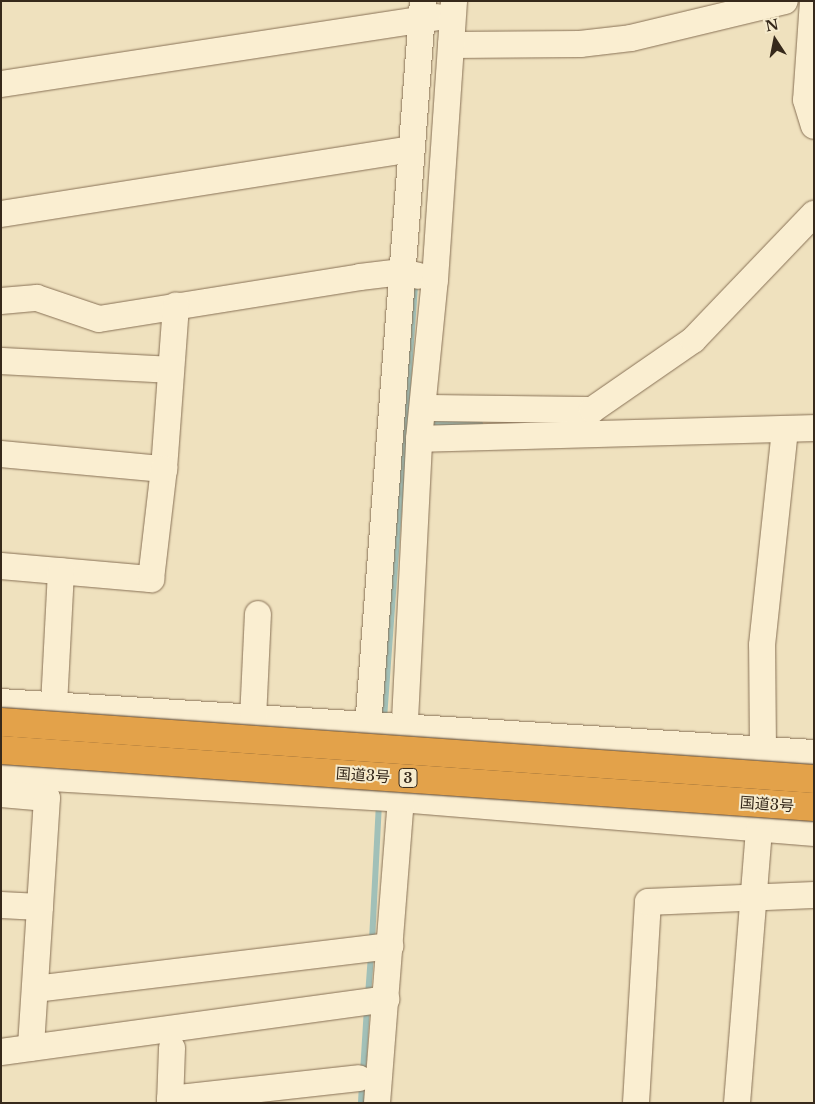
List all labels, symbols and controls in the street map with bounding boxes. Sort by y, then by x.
north arrow [750,15,800,65]
text: N [764,15,780,35]
street label: 国道3号 [335,764,391,786]
road number: 3 [398,766,418,790]
street label: 国道3号 [739,793,795,815]

